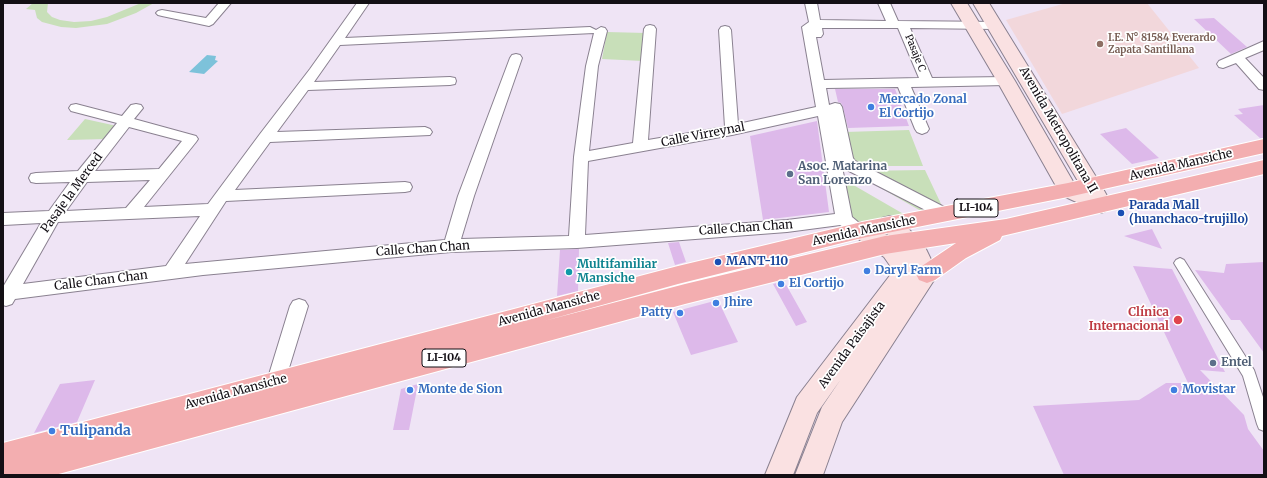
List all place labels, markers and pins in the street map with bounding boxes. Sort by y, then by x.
place label: I.E. N° 81584 Everardo Zapata Santillana [1108,32,1216,56]
marker: I.E. N° 81584 Everardo Zapata Santillana [1095,39,1105,49]
place label: Mercado Zonal El Cortijo [879,93,967,121]
marker: Mercado Zonal El Cortijo [866,102,876,112]
place label: Asoc. Matarina San Lorenzo [798,160,887,188]
marker: Asoc. Matarina San Lorenzo [785,169,795,179]
place label: Parada Mall (huanchaco-trujillo) [1129,199,1248,227]
marker: Parada Mall (huanchaco-trujillo) [1116,208,1126,218]
place label: MANT-110 [726,255,788,269]
marker: MANT-110 [713,257,723,267]
place label: Multifamiliar Mansiche [577,258,657,286]
place label: Daryl Farm [875,264,942,278]
marker: Daryl Farm [862,266,872,276]
marker: Multifamiliar Mansiche [564,267,574,277]
place label: El Cortijo [789,277,844,291]
marker: El Cortijo [776,279,786,289]
place label: Jhire [724,296,753,310]
marker: Jhire [711,298,721,308]
place label: Patty [641,306,672,320]
place label: Clínica Internacional [1089,306,1169,334]
marker: Patty [675,308,685,318]
marker: Clínica Internacional [1172,314,1184,326]
place label: Entel [1221,356,1252,370]
marker: Entel [1208,358,1218,368]
place label: Monte de Sion [418,383,502,397]
place label: Movistar [1182,383,1236,397]
marker: Monte de Sion [405,385,415,395]
marker: Movistar [1169,385,1179,395]
place label: Tulipanda [60,423,131,439]
marker: Tulipanda [47,426,57,436]

